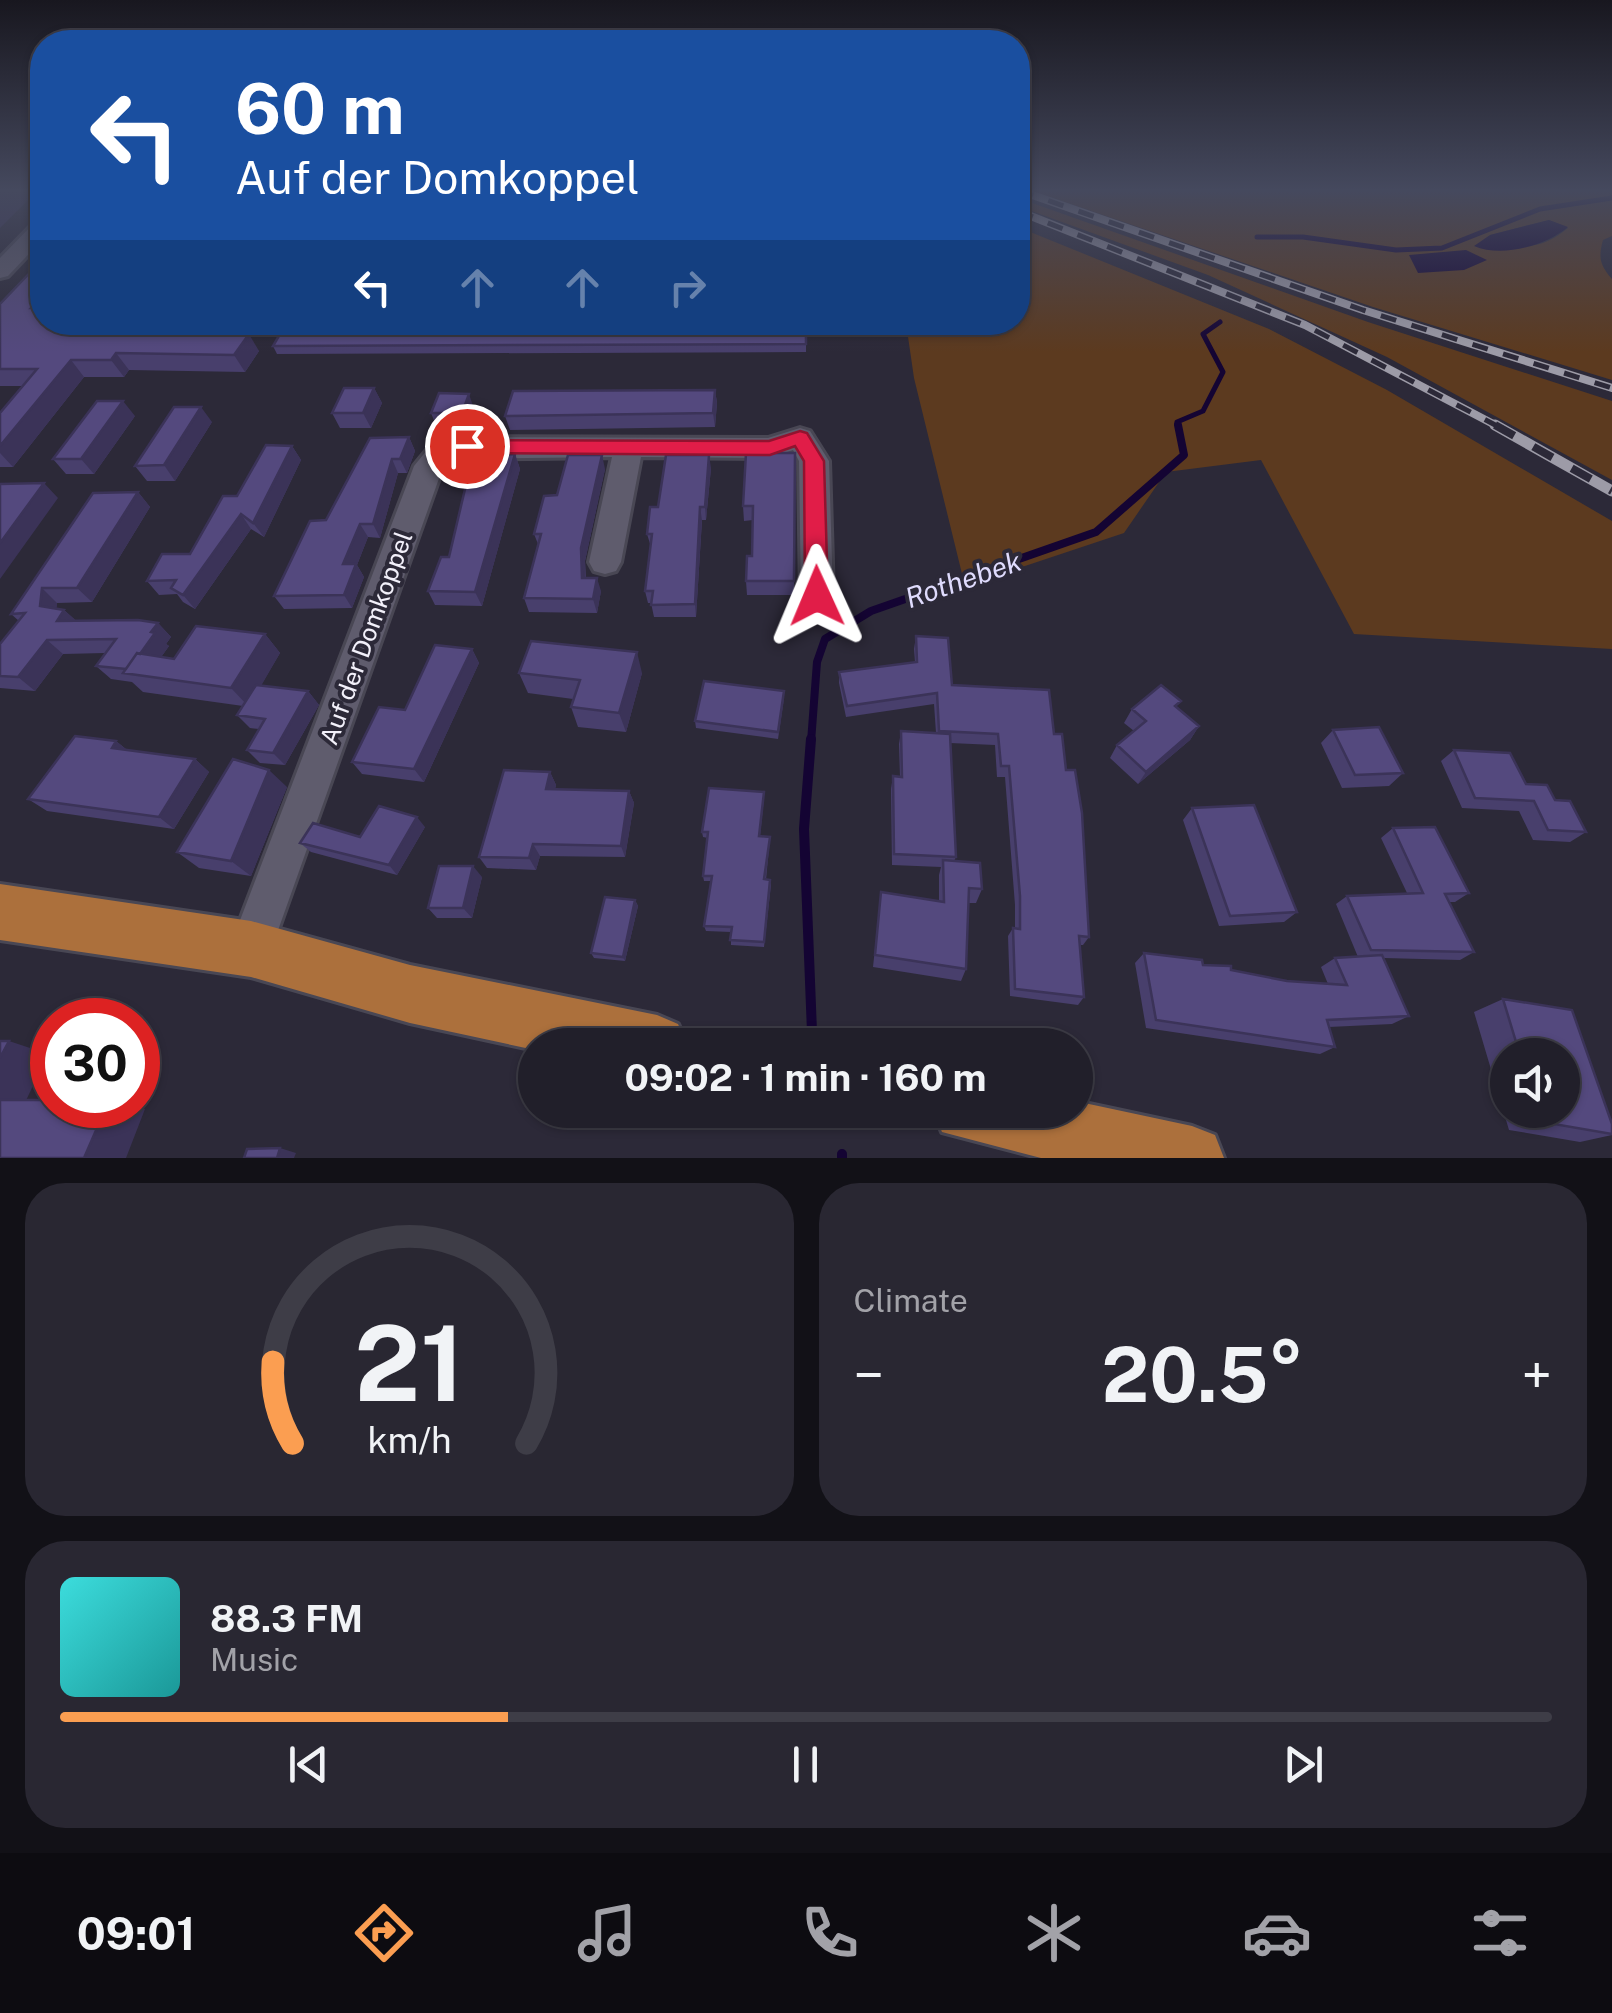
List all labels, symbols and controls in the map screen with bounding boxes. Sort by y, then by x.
text: 60 m [235,67,405,150]
icon: left [70,70,200,200]
text: Auf der Domkoppel [235,151,640,204]
icon: left [345,260,400,315]
icon: ahead [450,260,505,315]
icon: ahead [555,260,610,315]
icon: right [660,260,715,315]
pin [425,404,510,489]
icon: arrive [440,419,495,474]
street label: Auf der Domkoppel [313,527,419,749]
position arrow [765,544,869,648]
water label: Rothebek [901,544,1025,614]
speed limit sign: 30 [30,998,160,1128]
map controls [1490,1038,1580,1128]
button: sound [1490,1038,1580,1128]
text: 09:02 · 1 min · 160 m [625,1055,987,1100]
text: Climate [854,1282,968,1319]
text: 21 [354,1302,465,1424]
text: 20.5° [1102,1331,1304,1419]
text: − [854,1343,884,1407]
text: + [1521,1343,1552,1407]
text: km/h [367,1419,451,1461]
text: 88.3 FM [210,1596,363,1641]
text: Music [210,1641,298,1678]
icon: previous [281,1737,336,1792]
icon: pause [778,1737,833,1792]
icon: next [1276,1737,1331,1792]
icon: directions [349,1898,419,1968]
icon: music [572,1898,642,1968]
icon: phone [795,1898,865,1968]
icon: climate [1019,1898,1089,1968]
icon: car [1242,1898,1312,1968]
icon: filters [1465,1898,1535,1968]
text: 09:01 [77,1907,196,1960]

